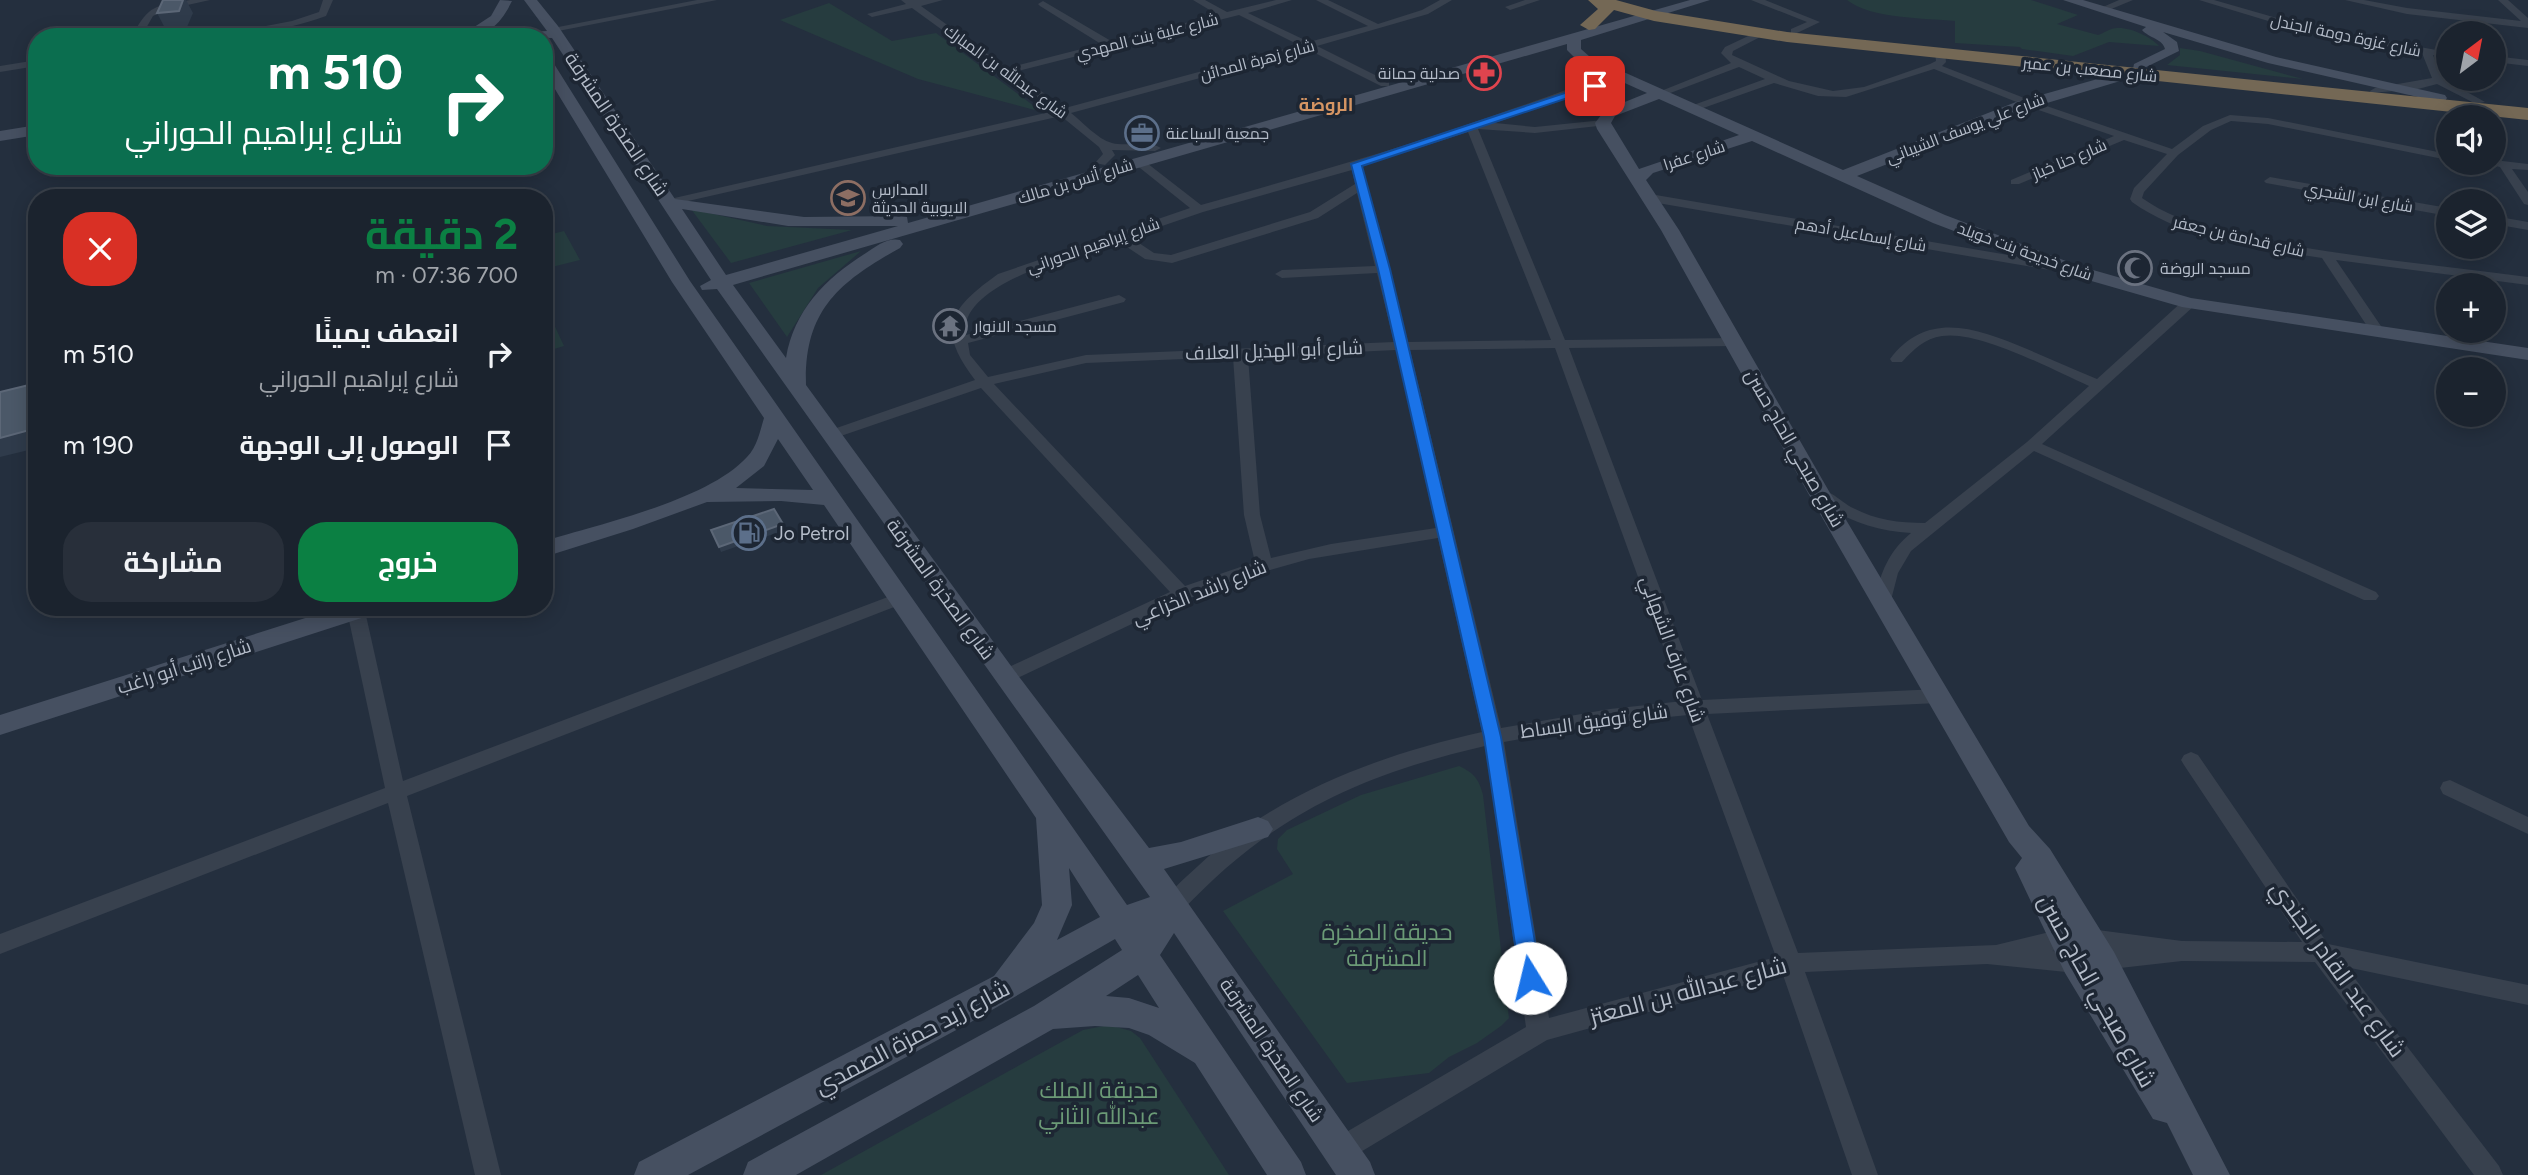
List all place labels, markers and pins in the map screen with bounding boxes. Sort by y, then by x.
pharmacy icon: صدلية جمانة [1465,54,1503,92]
pin [1565,56,1625,116]
place label: صدلية جمانة [1378,64,1460,83]
office icon: جمعية السباعنة [1123,114,1161,152]
place label: جمعية السباعنة [1166,124,1269,143]
school or university icon: المدارس الايوبية الحديثة [829,179,867,217]
place label: المدارس الايوبية الحديثة [872,180,967,217]
mosque icon: مسجد الروضة [2116,249,2154,287]
place label: مسجد الروضة [2160,259,2251,278]
temple icon: مسجد الانوار [931,307,969,345]
place label: مسجد الانوار [973,317,1057,336]
fuel station icon: Jo Petrol [730,514,768,552]
place label: Jo Petrol [774,522,850,545]

